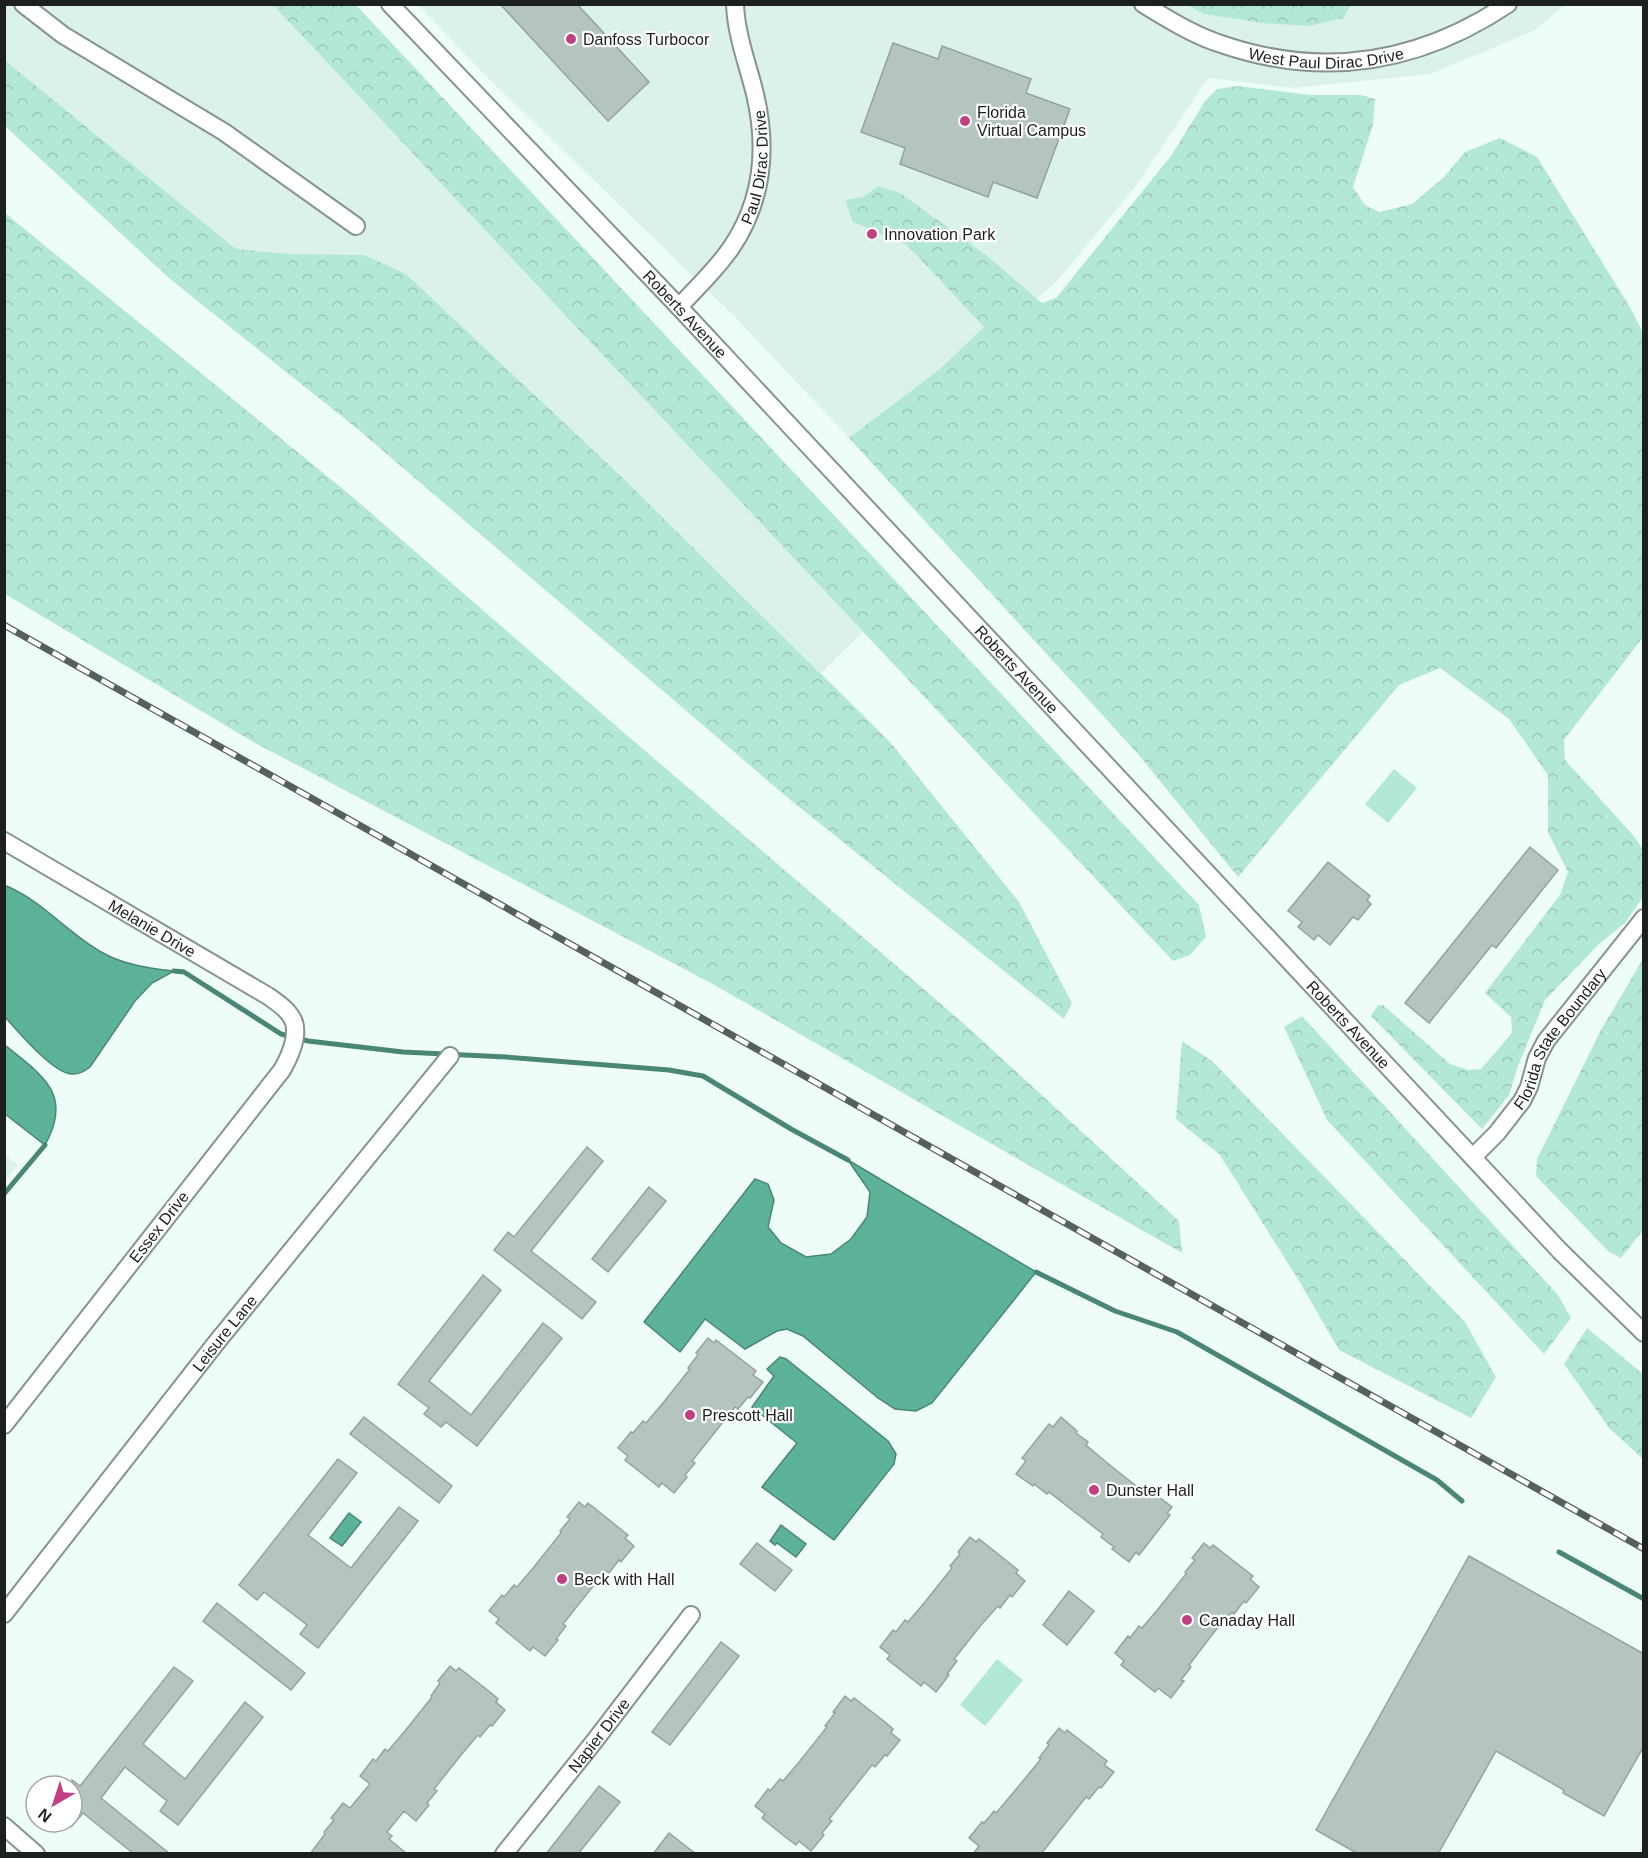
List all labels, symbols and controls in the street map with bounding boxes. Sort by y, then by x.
place label: Danfoss Turbocor [583,31,710,48]
marker: Danfoss Turbocor [564,32,578,46]
street label: West Paul Dirac Drive [1247,44,1405,71]
place label: Florida Virtual Campus [977,104,1086,139]
street label: Paul Dirac Drive [737,109,770,227]
marker: Florida Virtual Campus [958,114,972,128]
place label: Innovation Park [884,226,996,243]
marker: Innovation Park [865,227,879,241]
street label: Roberts Avenue [640,267,730,361]
street label: Roberts Avenue [972,622,1062,716]
street label: Melanie Drive [106,896,199,960]
street label: Florida State Boundary [1510,965,1609,1113]
street label: Roberts Avenue [1304,977,1394,1072]
street label: Essex Drive [126,1188,192,1266]
street label: Leisure Lane [189,1292,260,1375]
place label: Prescott Hall [702,1407,793,1424]
marker: Prescott Hall [683,1408,697,1422]
place label: Dunster Hall [1106,1482,1194,1499]
marker: Dunster Hall [1087,1483,1101,1497]
place label: Beck with Hall [574,1571,674,1588]
marker: Beck with Hall [555,1572,569,1586]
place label: Canaday Hall [1199,1612,1295,1629]
marker: Canaday Hall [1180,1613,1194,1627]
street label: Napier Drive [565,1695,633,1775]
north arrow [24,1774,84,1834]
text: N [35,1805,55,1826]

